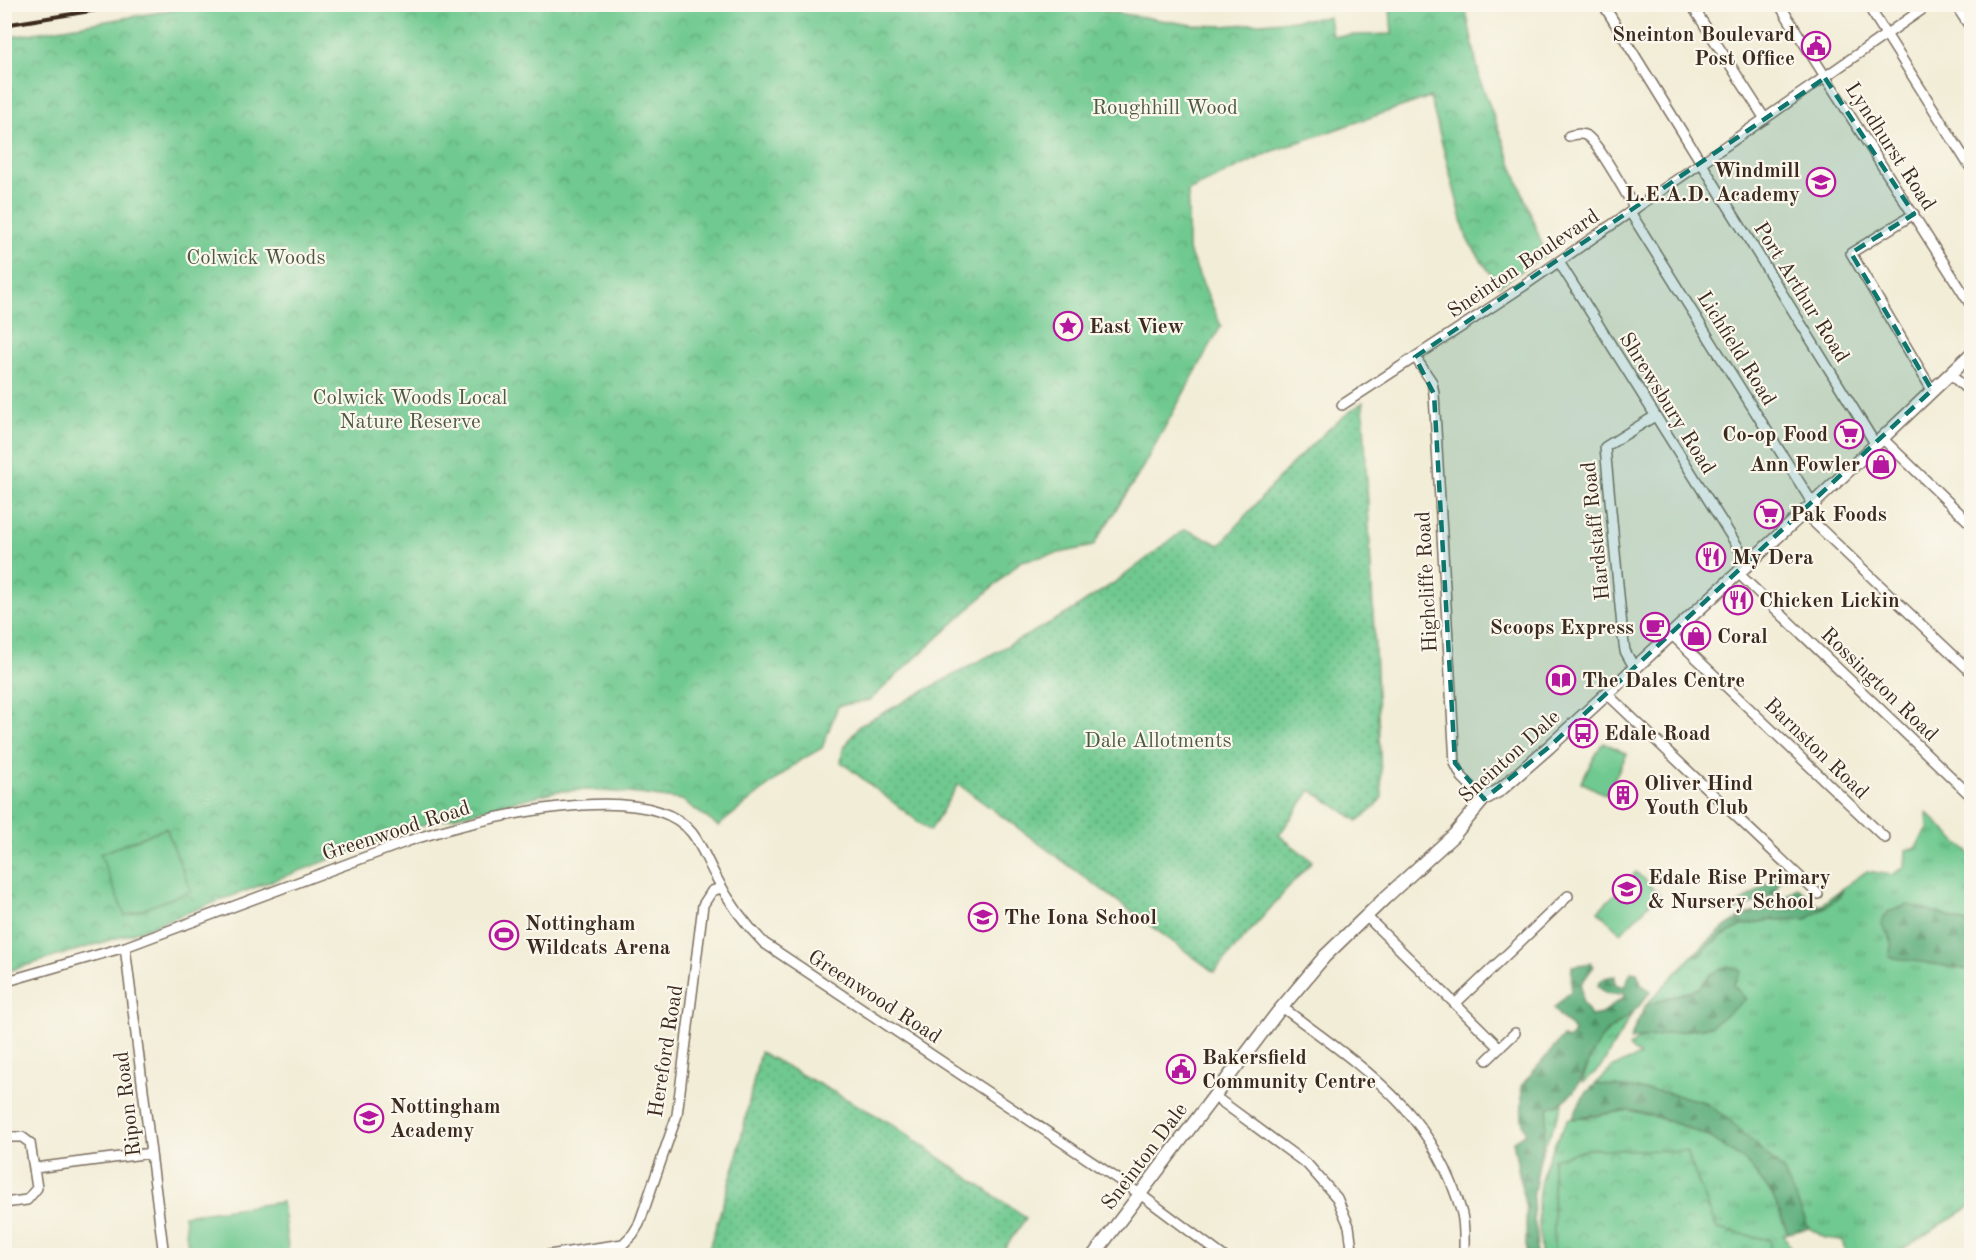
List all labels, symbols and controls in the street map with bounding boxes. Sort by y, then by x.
place label: Sneinton Boulevard Post Office [1612,25,1795,70]
public building icon: Sneinton Boulevard Post Office [1800,30,1832,62]
street label: Lyndhurst Road [1841,79,1939,215]
park label: Roughhill Wood [1092,98,1238,119]
place label: Windmill L.E.A.D. Academy [1625,161,1800,206]
school or university icon: Windmill L.E.A.D. Academy [1805,166,1837,198]
street label: Sneinton Boulevard [1444,206,1603,323]
street label: Port Arthur Road [1749,219,1852,367]
park label: Colwick Woods [186,248,326,269]
street label: Lichfield Road [1692,288,1779,410]
place icon: East View [1052,310,1084,342]
place label: East View [1089,317,1184,338]
street label: Shrewsbury Road [1615,329,1719,478]
park label: Colwick Woods Local Nature Reserve [313,388,508,433]
supermarket icon: Co-op Food [1833,418,1865,450]
place label: Co-op Food [1722,425,1828,446]
shop icon: Ann Fowler [1865,448,1897,480]
place label: Ann Fowler [1750,455,1860,476]
street label: Hardstaff Road [1579,460,1614,601]
supermarket icon: Pak Foods [1753,498,1785,530]
place label: Pak Foods [1790,505,1887,526]
street label: Highcliffe Road [1413,511,1442,653]
restaurant icon: My Dera [1695,541,1727,573]
place label: My Dera [1732,548,1814,569]
restaurant icon: Chicken Lickin [1722,584,1754,616]
place label: Chicken Lickin [1759,591,1900,612]
cafe icon: Scoops Express [1639,611,1671,643]
place label: Scoops Express [1490,618,1634,639]
shop icon: Coral [1680,620,1712,652]
street label: Rossington Road [1816,624,1942,746]
place label: Coral [1717,627,1768,648]
library icon: The Dales Centre [1545,664,1577,696]
place label: The Dales Centre [1582,671,1745,692]
street label: Barnston Road [1760,694,1872,804]
street label: Sneinton Dale [1455,706,1565,808]
bus stop icon: Edale Road [1567,717,1599,749]
place label: Edale Road [1604,724,1711,745]
park label: Dale Allotments [1084,731,1232,752]
place label: Oliver Hind Youth Club [1644,774,1753,819]
building icon: Oliver Hind Youth Club [1607,779,1639,811]
street label: Greenwood Road [320,798,473,865]
place label: Edale Rise Primary & Nursery School [1648,868,1831,913]
school or university icon: Edale Rise Primary & Nursery School [1611,873,1643,905]
school or university icon: The Iona School [967,901,999,933]
place label: The Iona School [1004,908,1157,929]
place label: Nottingham Wildcats Arena [525,914,671,959]
sports icon: Nottingham Wildcats Arena [488,919,520,951]
street label: Greenwood Road [804,946,945,1048]
street label: Hereford Road [646,983,687,1119]
place label: Bakersfield Community Centre [1202,1048,1376,1093]
street label: Ripon Road [112,1050,145,1158]
public building icon: Bakersfield Community Centre [1165,1053,1197,1085]
place label: Nottingham Academy [390,1097,501,1142]
street label: Sneinton Dale [1098,1099,1192,1214]
school or university icon: Nottingham Academy [353,1102,385,1134]

